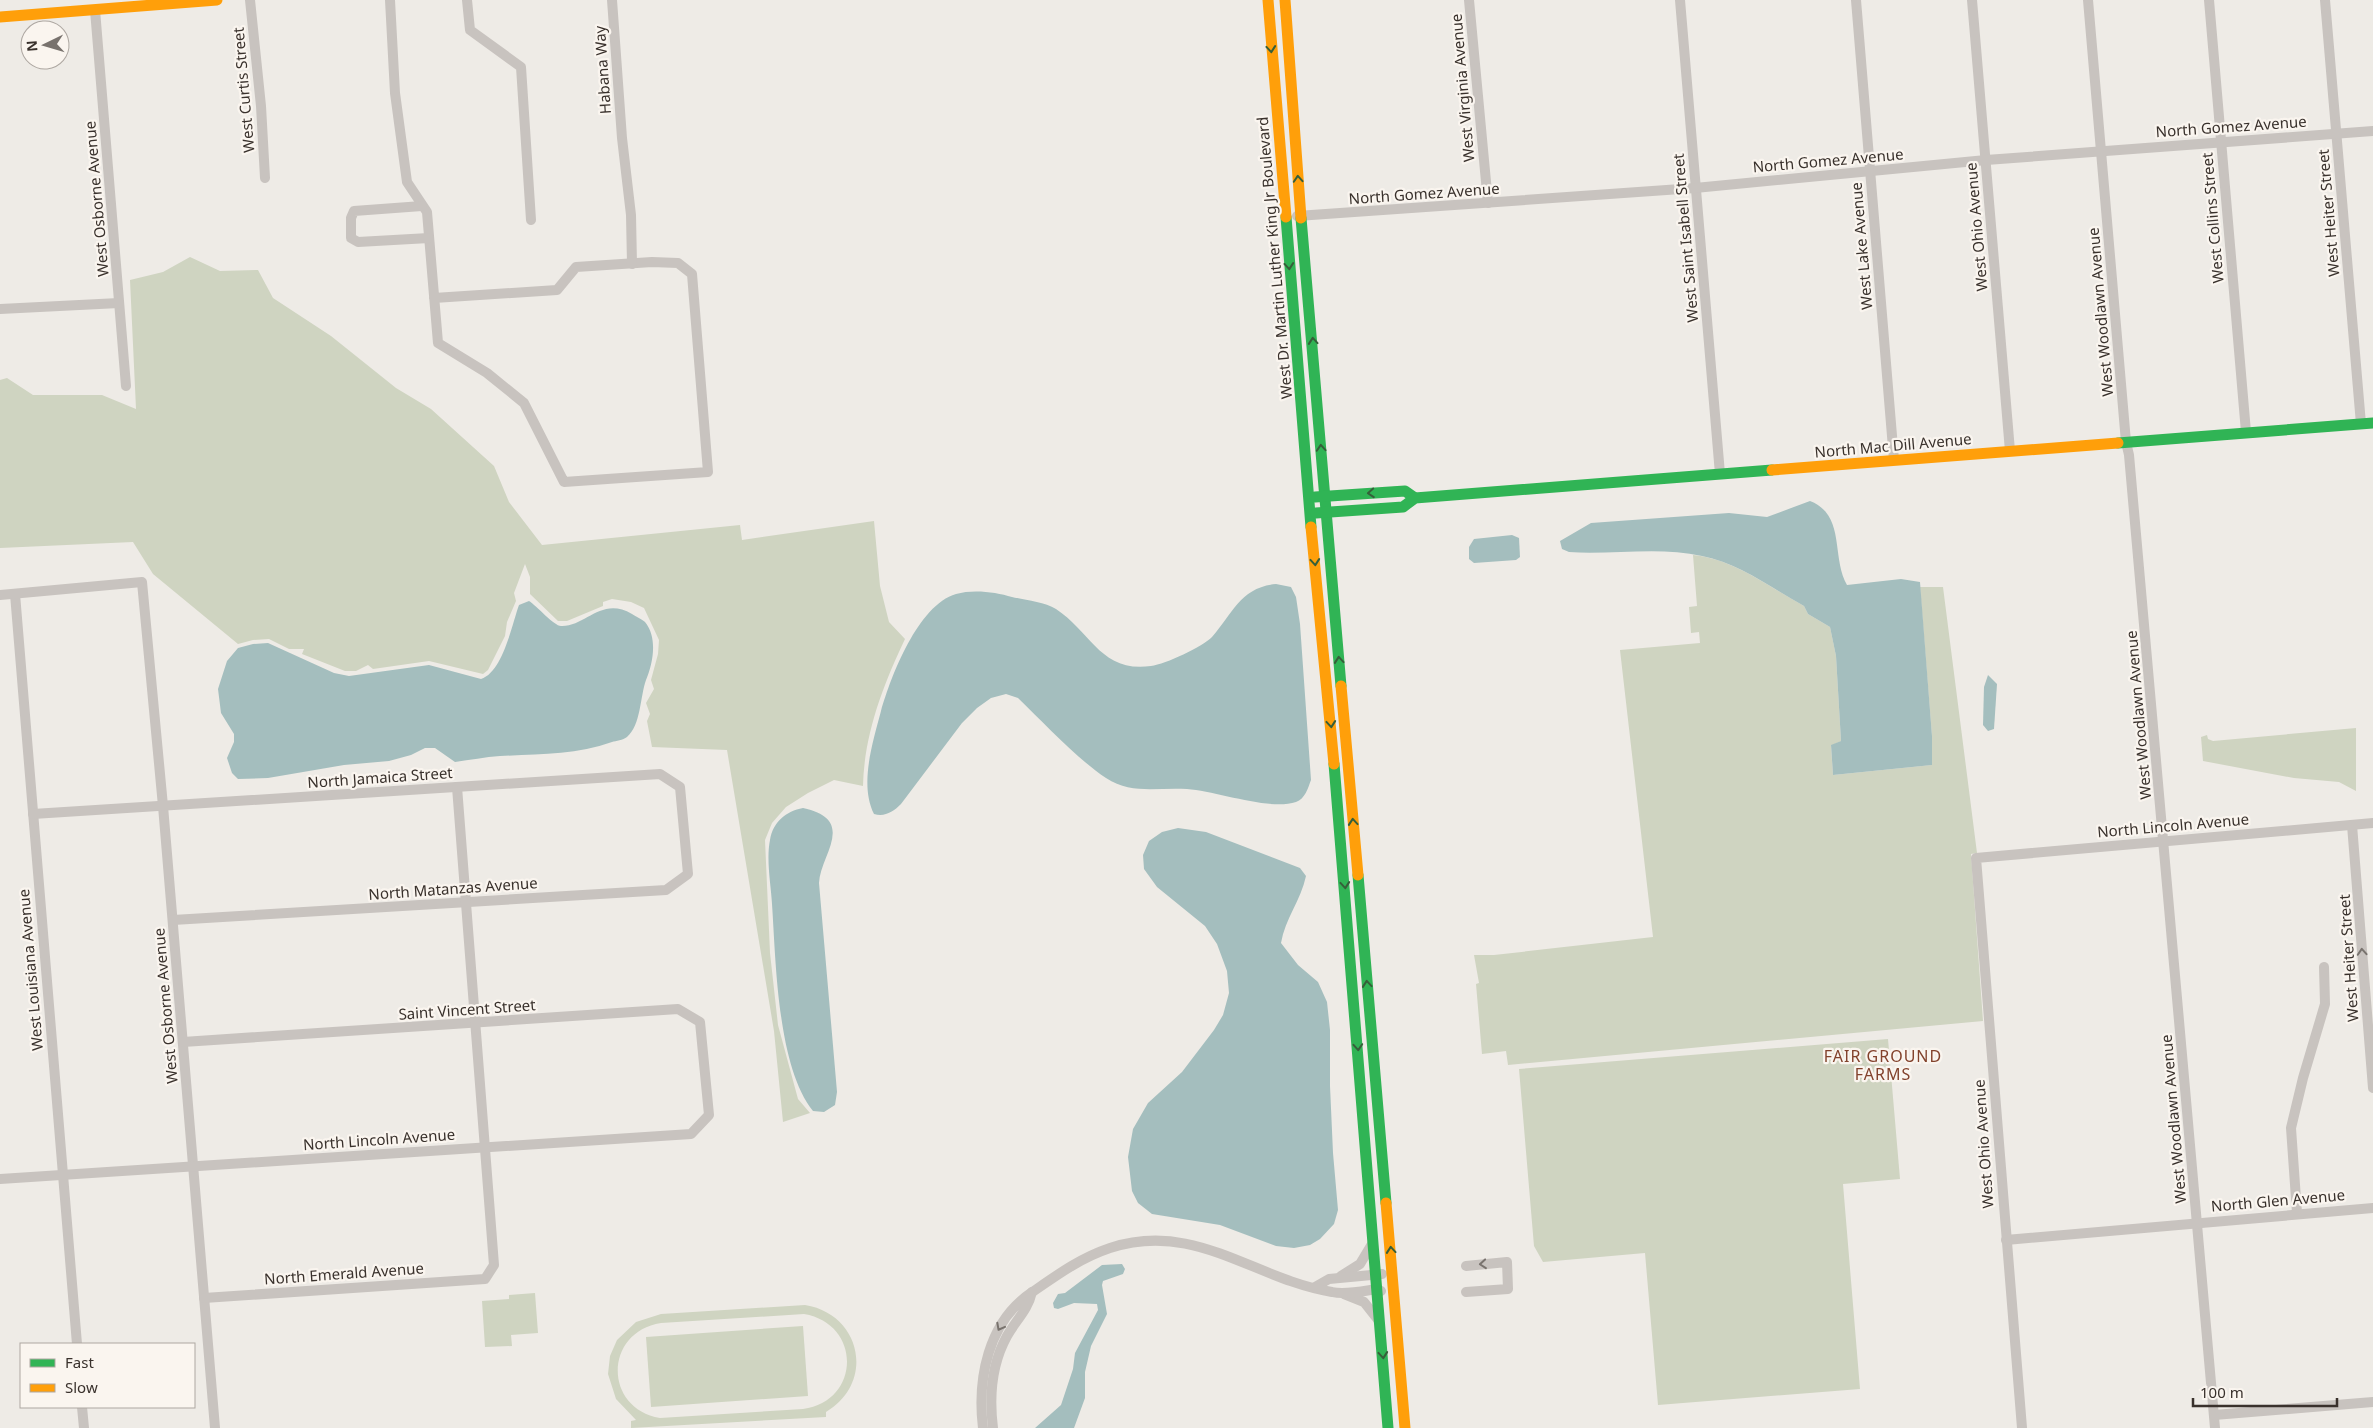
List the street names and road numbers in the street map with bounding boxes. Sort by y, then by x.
street label: West Virginia Avenue [1446,13,1478,163]
street label: Habana Way [589,25,615,115]
street label: West Curtis Street [228,26,258,154]
street label: North Gomez Avenue [2155,111,2307,141]
street label: West Dr. Martin Luther King Jr Boulevard [1252,116,1296,400]
street label: West Osborne Avenue [79,120,113,278]
street label: North Gomez Avenue [1752,143,1904,177]
street label: West Heiter Street [2312,148,2344,278]
street label: West Collins Street [2196,151,2228,284]
street label: West Saint Isabell Street [1668,152,1702,323]
street label: West Ohio Avenue [1960,162,1992,292]
street label: North Gomez Avenue [1348,178,1500,208]
street label: West Lake Avenue [1845,181,1877,311]
street label: West Woodlawn Avenue [2083,227,2117,397]
street label: North Mac Dill Avenue [1814,428,1972,462]
street label: West Woodlawn Avenue [2121,630,2155,800]
street label: North Jamaica Street [307,762,454,792]
street label: North Lincoln Avenue [2096,808,2250,842]
street label: North Matanzas Avenue [368,872,538,904]
street label: West Louisiana Avenue [13,888,47,1052]
street label: West Heiter Street [2334,893,2362,1022]
street label: West Osborne Avenue [148,927,182,1085]
street label: Saint Vincent Street [398,994,537,1024]
street label: West Woodlawn Avenue [2156,1034,2190,1204]
street label: West Ohio Avenue [1969,1079,1997,1209]
street label: North Lincoln Avenue [302,1124,456,1154]
street label: North Glen Avenue [2210,1184,2346,1216]
street label: North Emerald Avenue [263,1257,425,1289]

